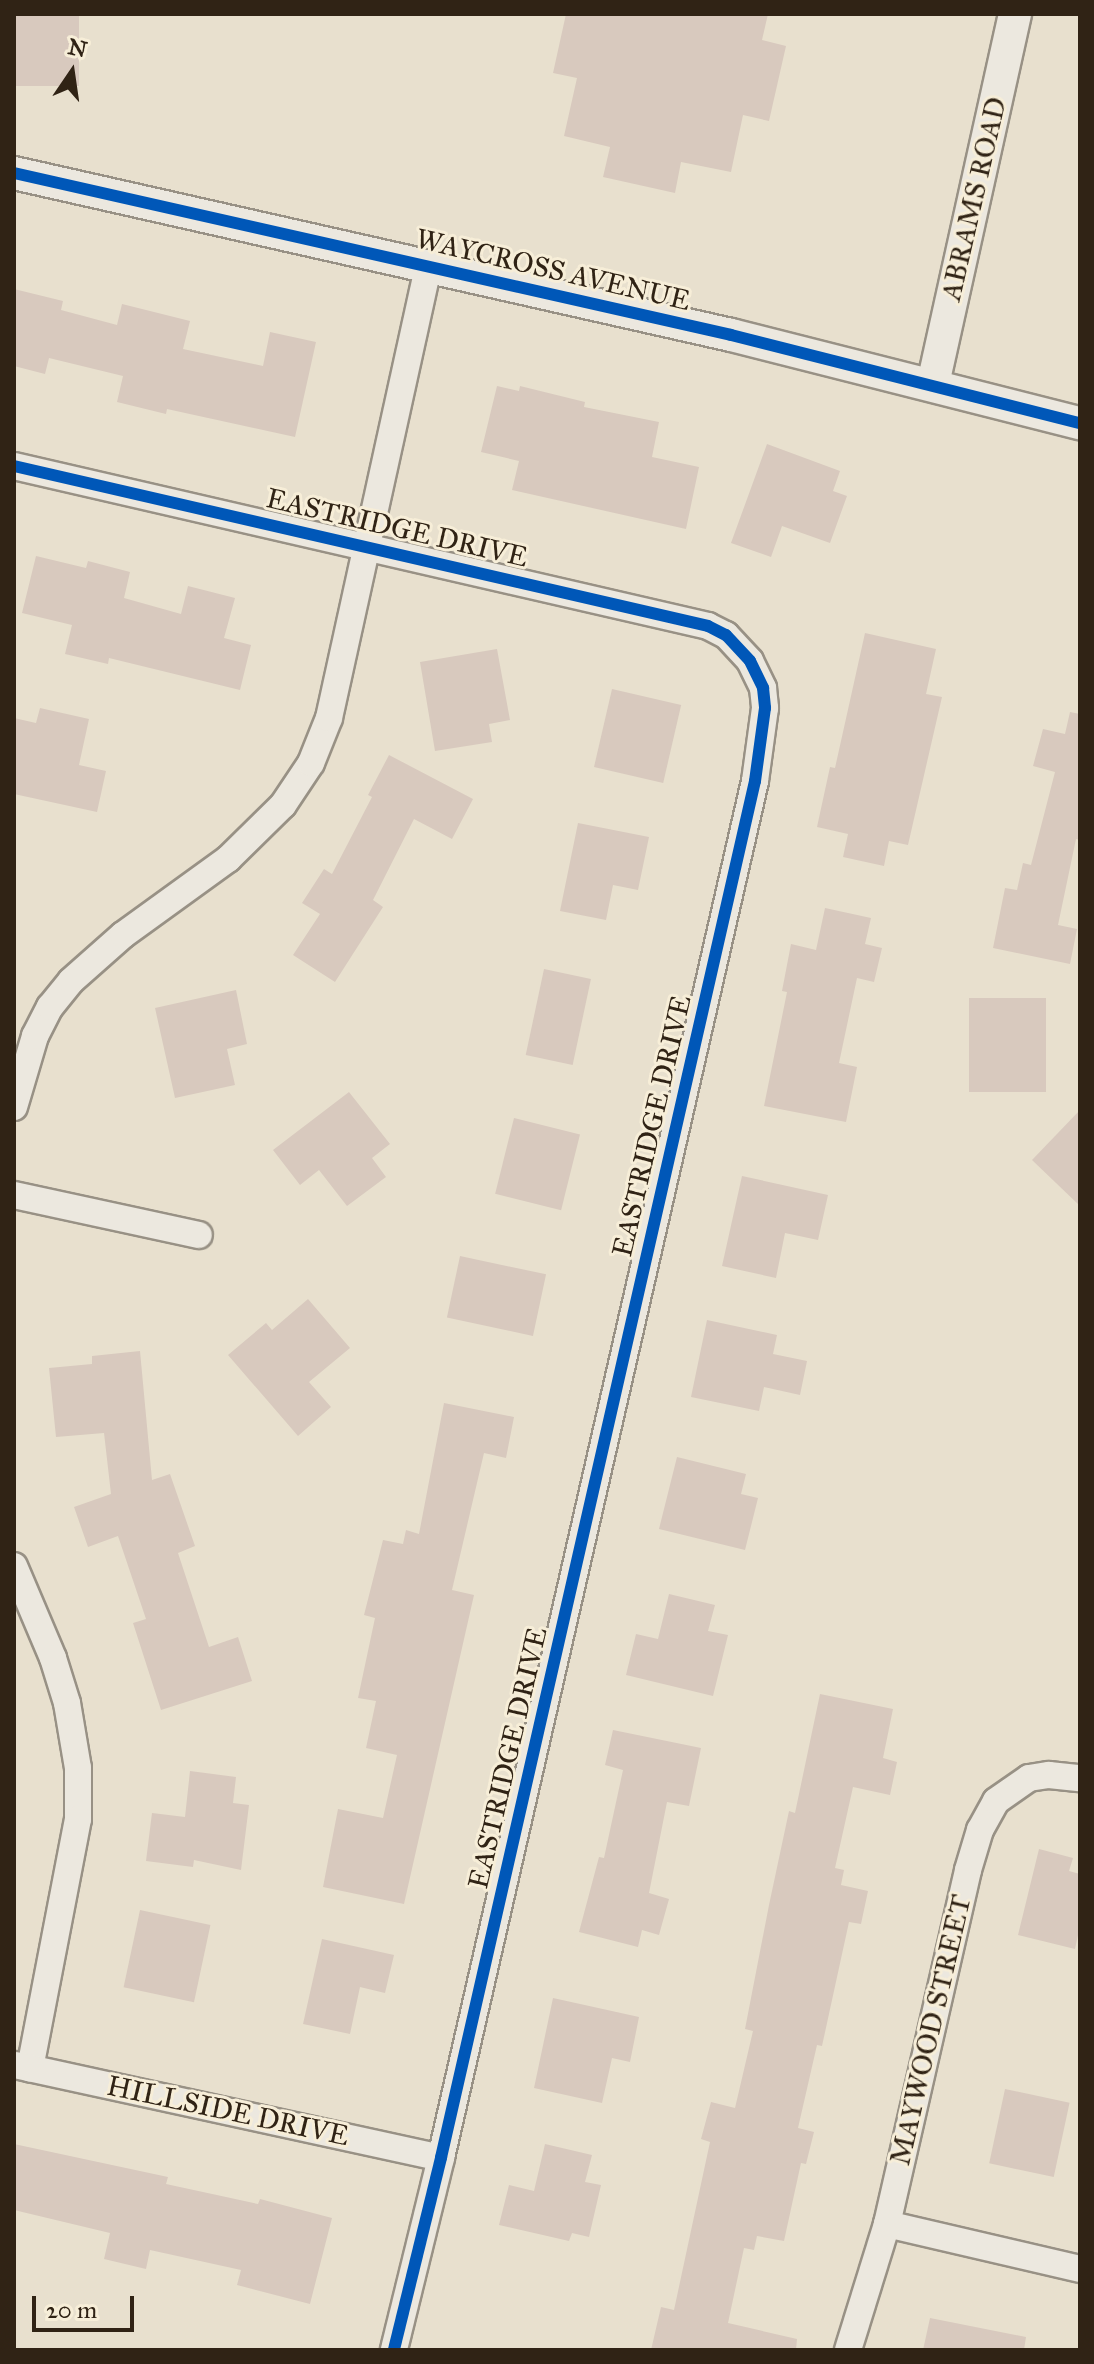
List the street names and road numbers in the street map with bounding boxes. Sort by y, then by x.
street label: ABRAMS ROAD [934,94,1014,304]
street label: WAYCROSS AVENUE [413,222,693,318]
street label: EASTRIDGE DRIVE [263,482,531,574]
street label: EASTRIDGE DRIVE [606,992,698,1260]
street label: EASTRIDGE DRIVE [462,1624,554,1892]
street label: MAYWOOD STREET [884,1892,978,2168]
street label: HILLSIDE DRIVE [104,2069,352,2153]

